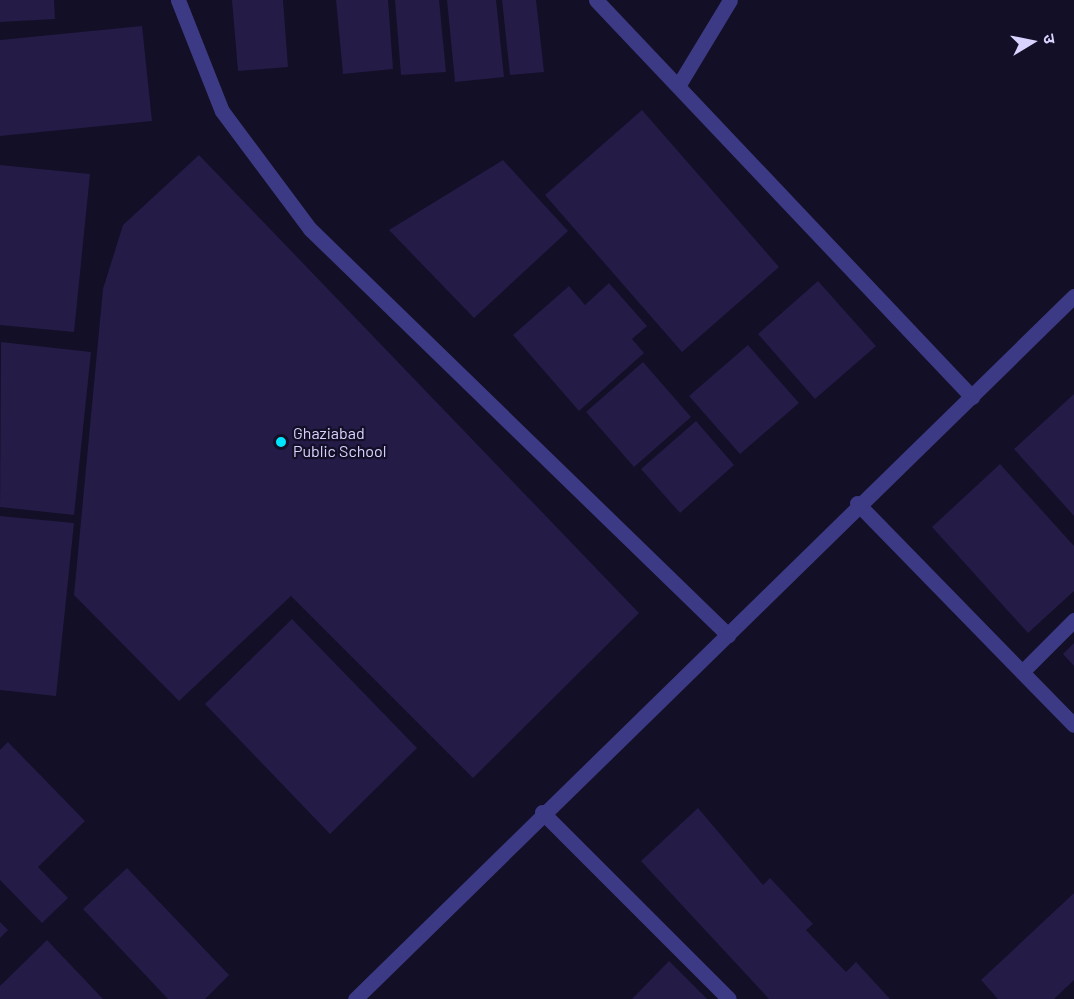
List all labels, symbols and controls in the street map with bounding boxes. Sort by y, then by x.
north arrow [1002,12,1062,72]
text: उ [1040,33,1060,45]
place label: Ghaziabad Public School [293,423,386,461]
marker: Ghaziabad Public School [274,435,288,449]

